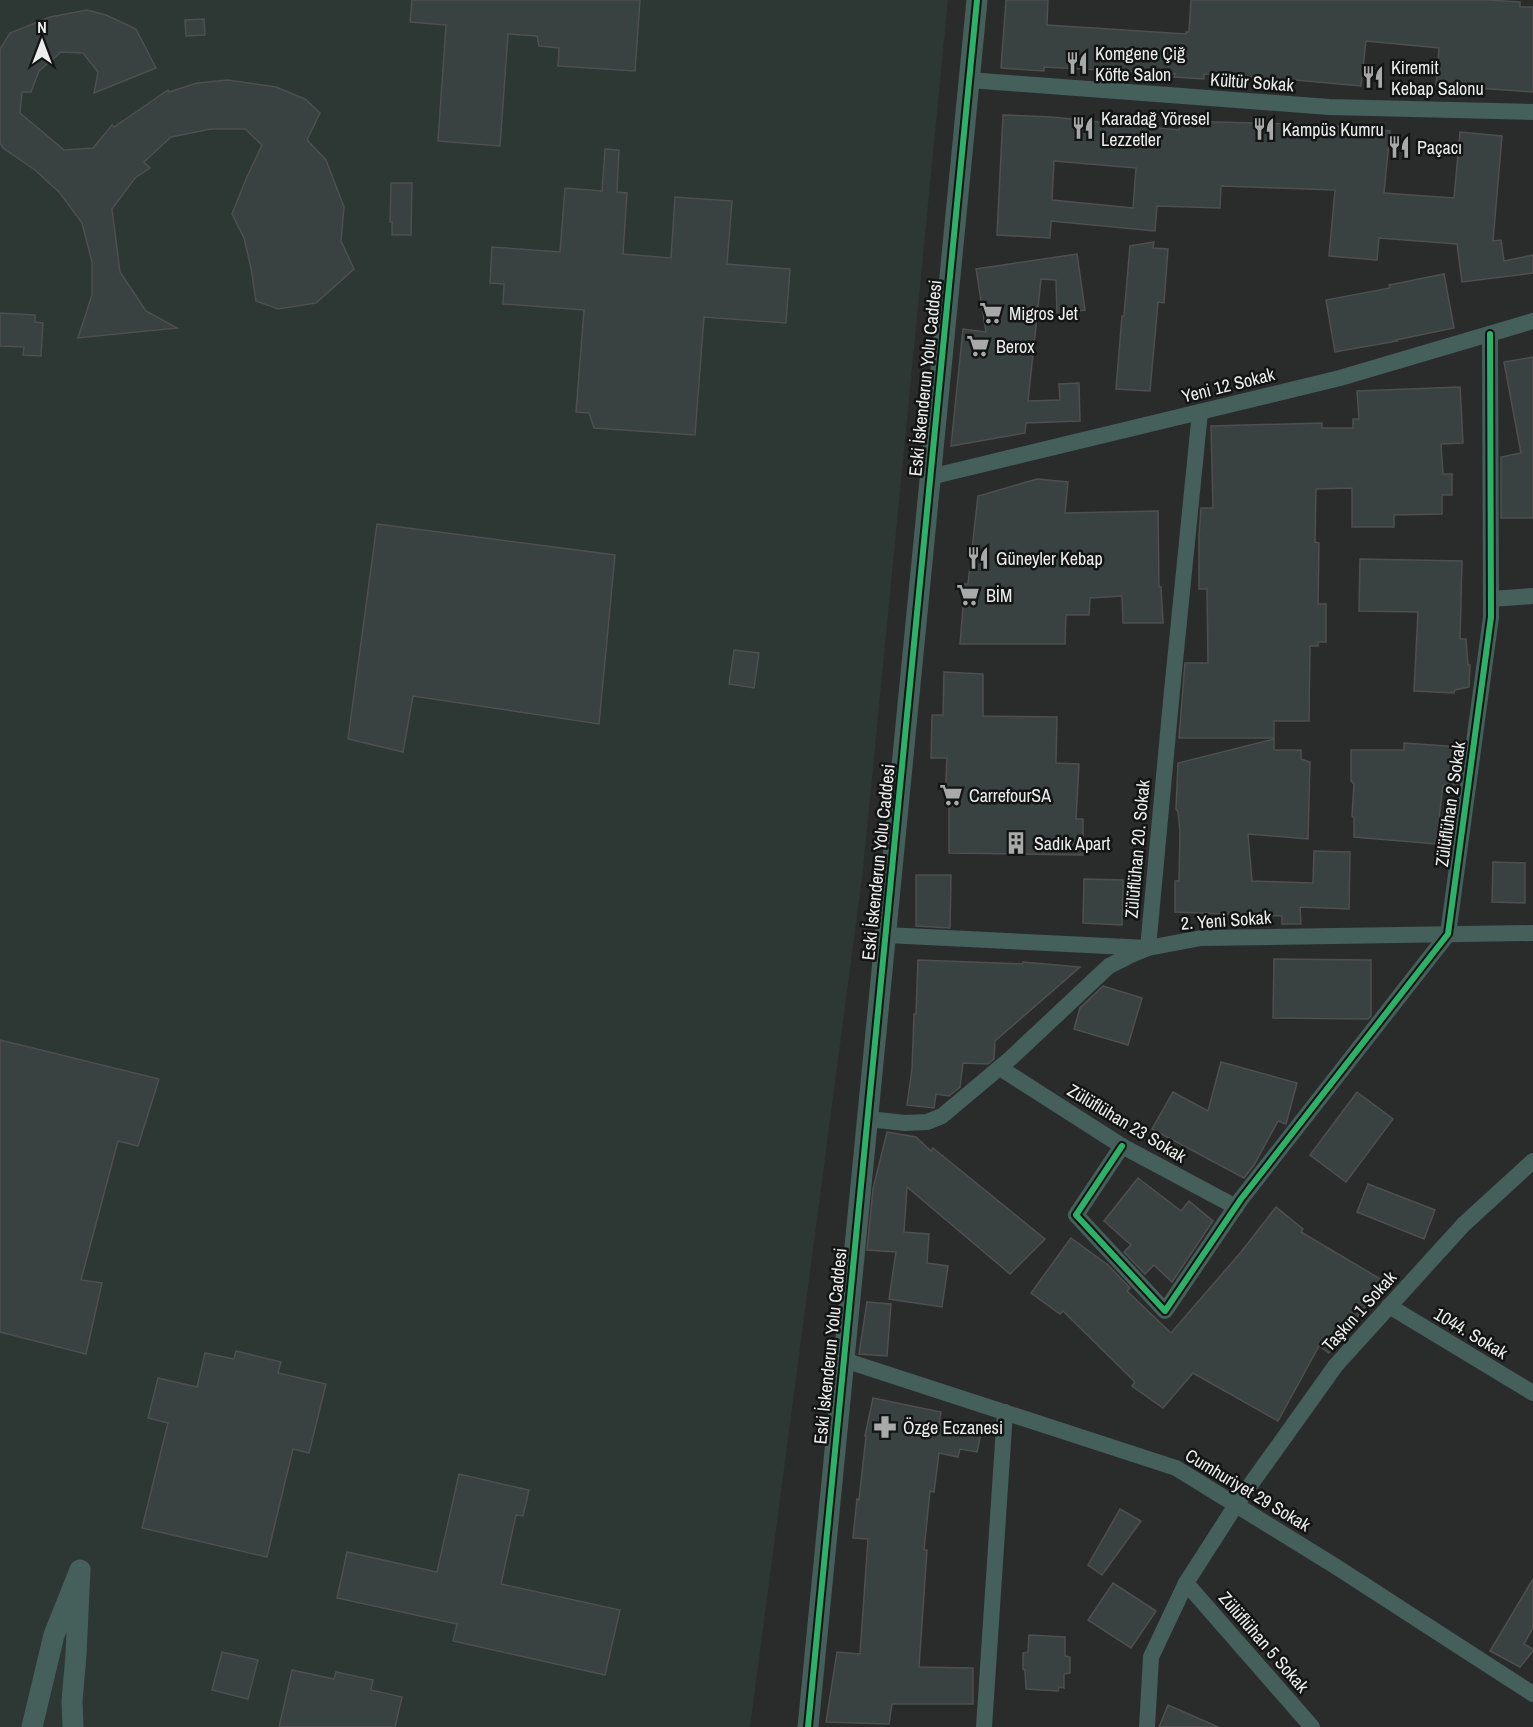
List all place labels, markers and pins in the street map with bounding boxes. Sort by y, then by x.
place label: Komgene Çiğ Köfte Salon [1095,41,1186,87]
restaurant icon: Komgene Çiğ Köfte Salon [1064,50,1090,76]
place label: Kiremit Kebap Salonu [1391,55,1484,101]
restaurant icon: Kiremit Kebap Salonu [1360,64,1386,90]
place label: Karadağ Yöresel Lezzetler [1101,106,1210,152]
restaurant icon: Karadağ Yöresel Lezzetler [1070,115,1096,141]
restaurant icon: Kampüs Kumru [1251,116,1277,142]
place label: Kampüs Kumru [1282,117,1384,142]
restaurant icon: Paçacı [1386,134,1412,160]
place label: Paçacı [1417,135,1462,160]
supermarket icon: Migros Jet [978,300,1004,326]
place label: Migros Jet [1009,301,1078,326]
supermarket icon: Berox [965,333,991,359]
place label: Berox [996,334,1035,359]
restaurant icon: Güneyler Kebap [965,545,991,571]
place label: Güneyler Kebap [996,546,1103,571]
supermarket icon: BİM [955,582,981,608]
place label: BİM [986,583,1012,608]
supermarket icon: CarrefourSA [938,782,964,808]
place label: CarrefourSA [969,783,1051,808]
building icon: Sadık Apart [1003,830,1029,856]
place label: Sadık Apart [1034,831,1110,856]
pharmacy icon: Özge Eczanesi [872,1414,898,1440]
place label: Özge Eczanesi [903,1415,1003,1440]

